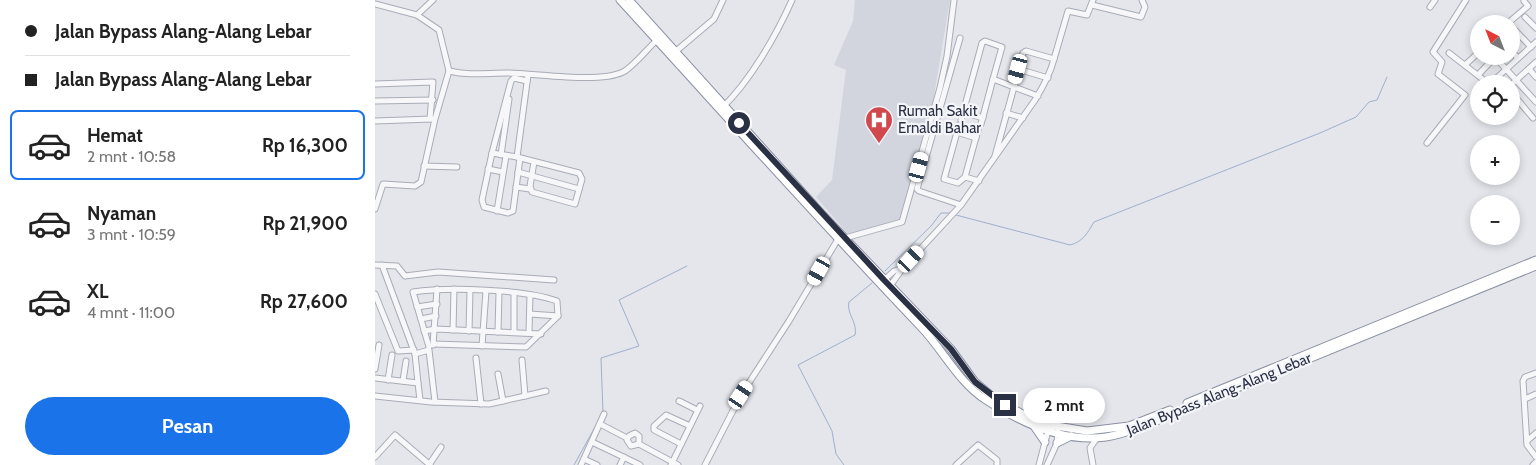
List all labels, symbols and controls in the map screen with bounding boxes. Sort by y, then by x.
north arrow [1470,15,1520,65]
map controls [1470,15,1520,245]
text: Jalan Bypass Alang-Alang Lebar [55,20,312,43]
car [1006,53,1029,85]
text: Jalan Bypass Alang-Alang Lebar [55,68,312,91]
button: locate [1470,75,1520,125]
place label: Rumah Sakit Ernaldi Bahar [898,102,981,137]
hospital icon: Rumah Sakit Ernaldi Bahar [864,105,894,144]
route start [728,112,750,134]
icon: car [27,123,72,168]
text: Hemat [87,124,143,147]
text: Rp 16,300 [262,134,348,157]
button: + [1470,135,1520,185]
text: 2 mnt · 10:58 [87,147,176,166]
car [907,151,930,183]
button: − [1470,195,1520,245]
icon: car [27,201,72,246]
text: Nyaman [87,202,156,225]
text: Rp 21,900 [262,212,348,235]
text: 3 mnt · 10:59 [87,225,176,244]
car [895,243,926,275]
car [805,254,832,288]
icon: car [27,279,72,324]
text: XL [87,280,108,303]
text: Rp 27,600 [260,290,348,313]
text: 4 mnt · 11:00 [87,303,175,322]
street label: Jalan Bypass Alang-Alang Lebar [1123,349,1314,440]
car [726,378,755,412]
callout: 2 mnt [1023,388,1105,422]
route end [994,394,1016,416]
text: 2 mnt [1044,396,1084,415]
button: Pesan [25,397,350,455]

